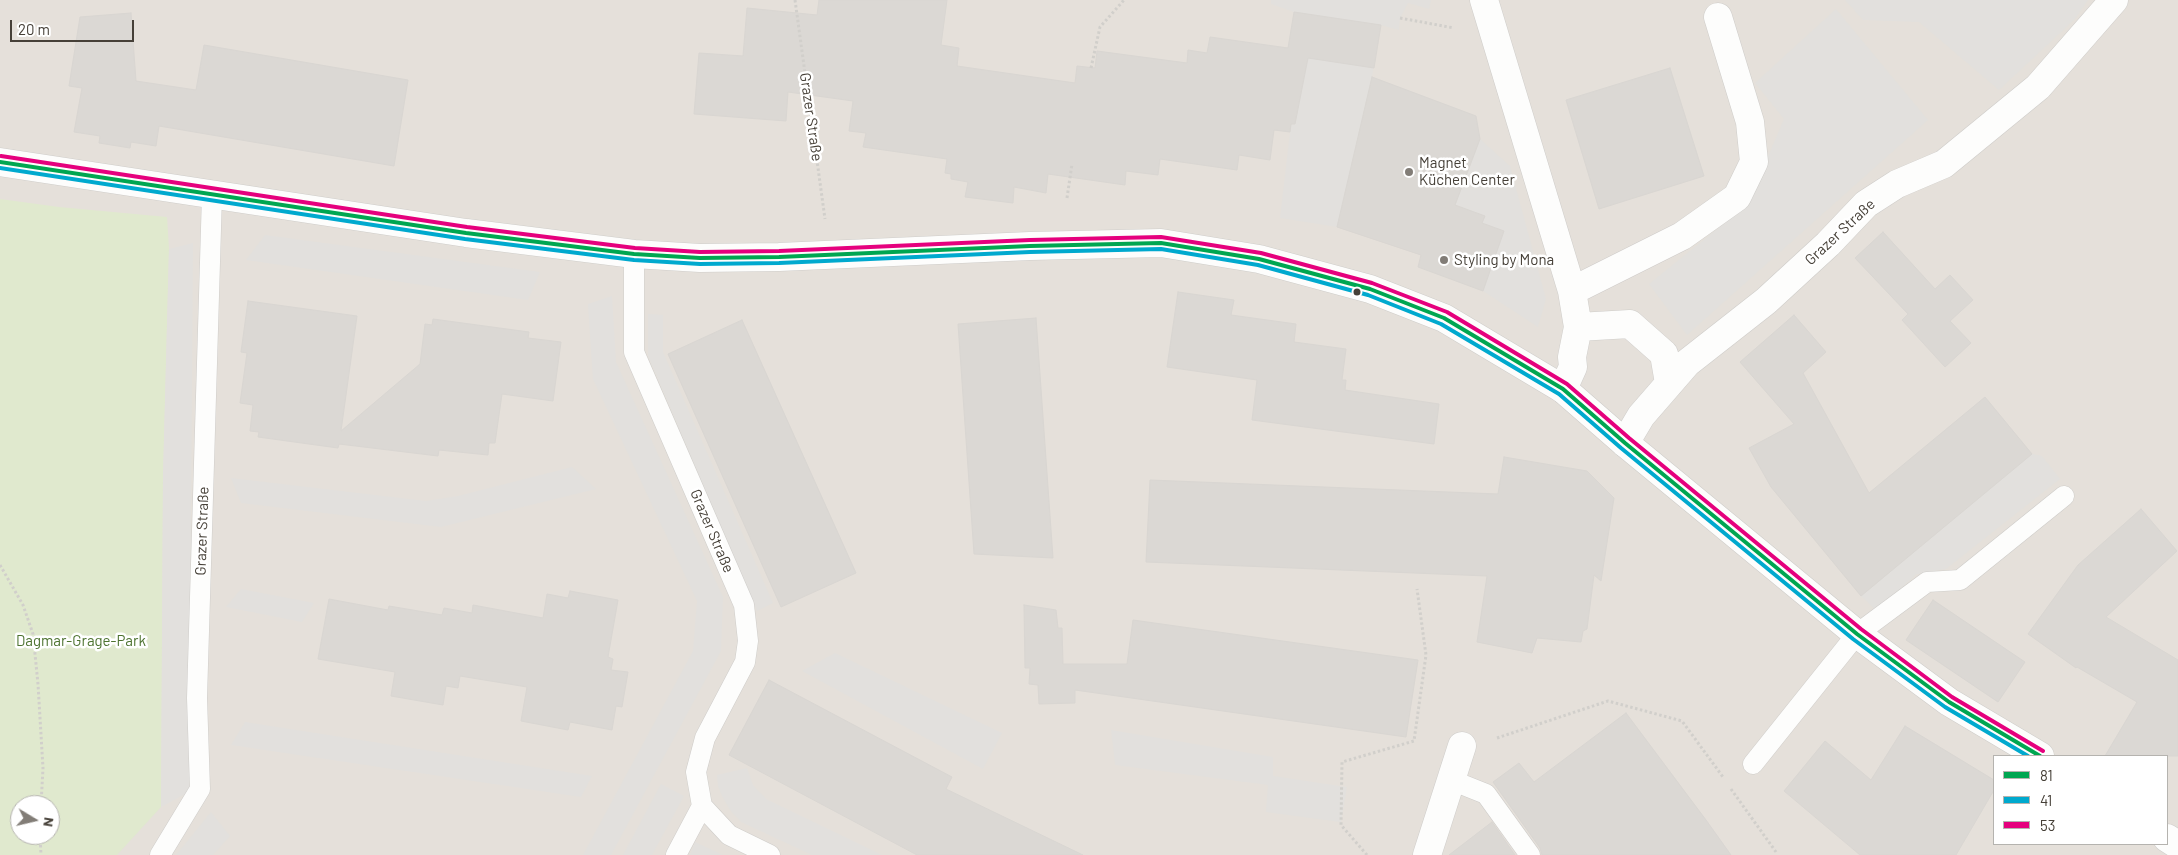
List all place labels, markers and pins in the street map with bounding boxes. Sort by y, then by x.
place label: Magnet Küchen Center [1419,154,1515,189]
marker: Magnet Küchen Center [1403,166,1415,178]
place label: Styling by Mona [1454,251,1554,269]
marker: Styling by Mona [1438,254,1450,266]
unlabelled marker [1352,287,1362,297]

